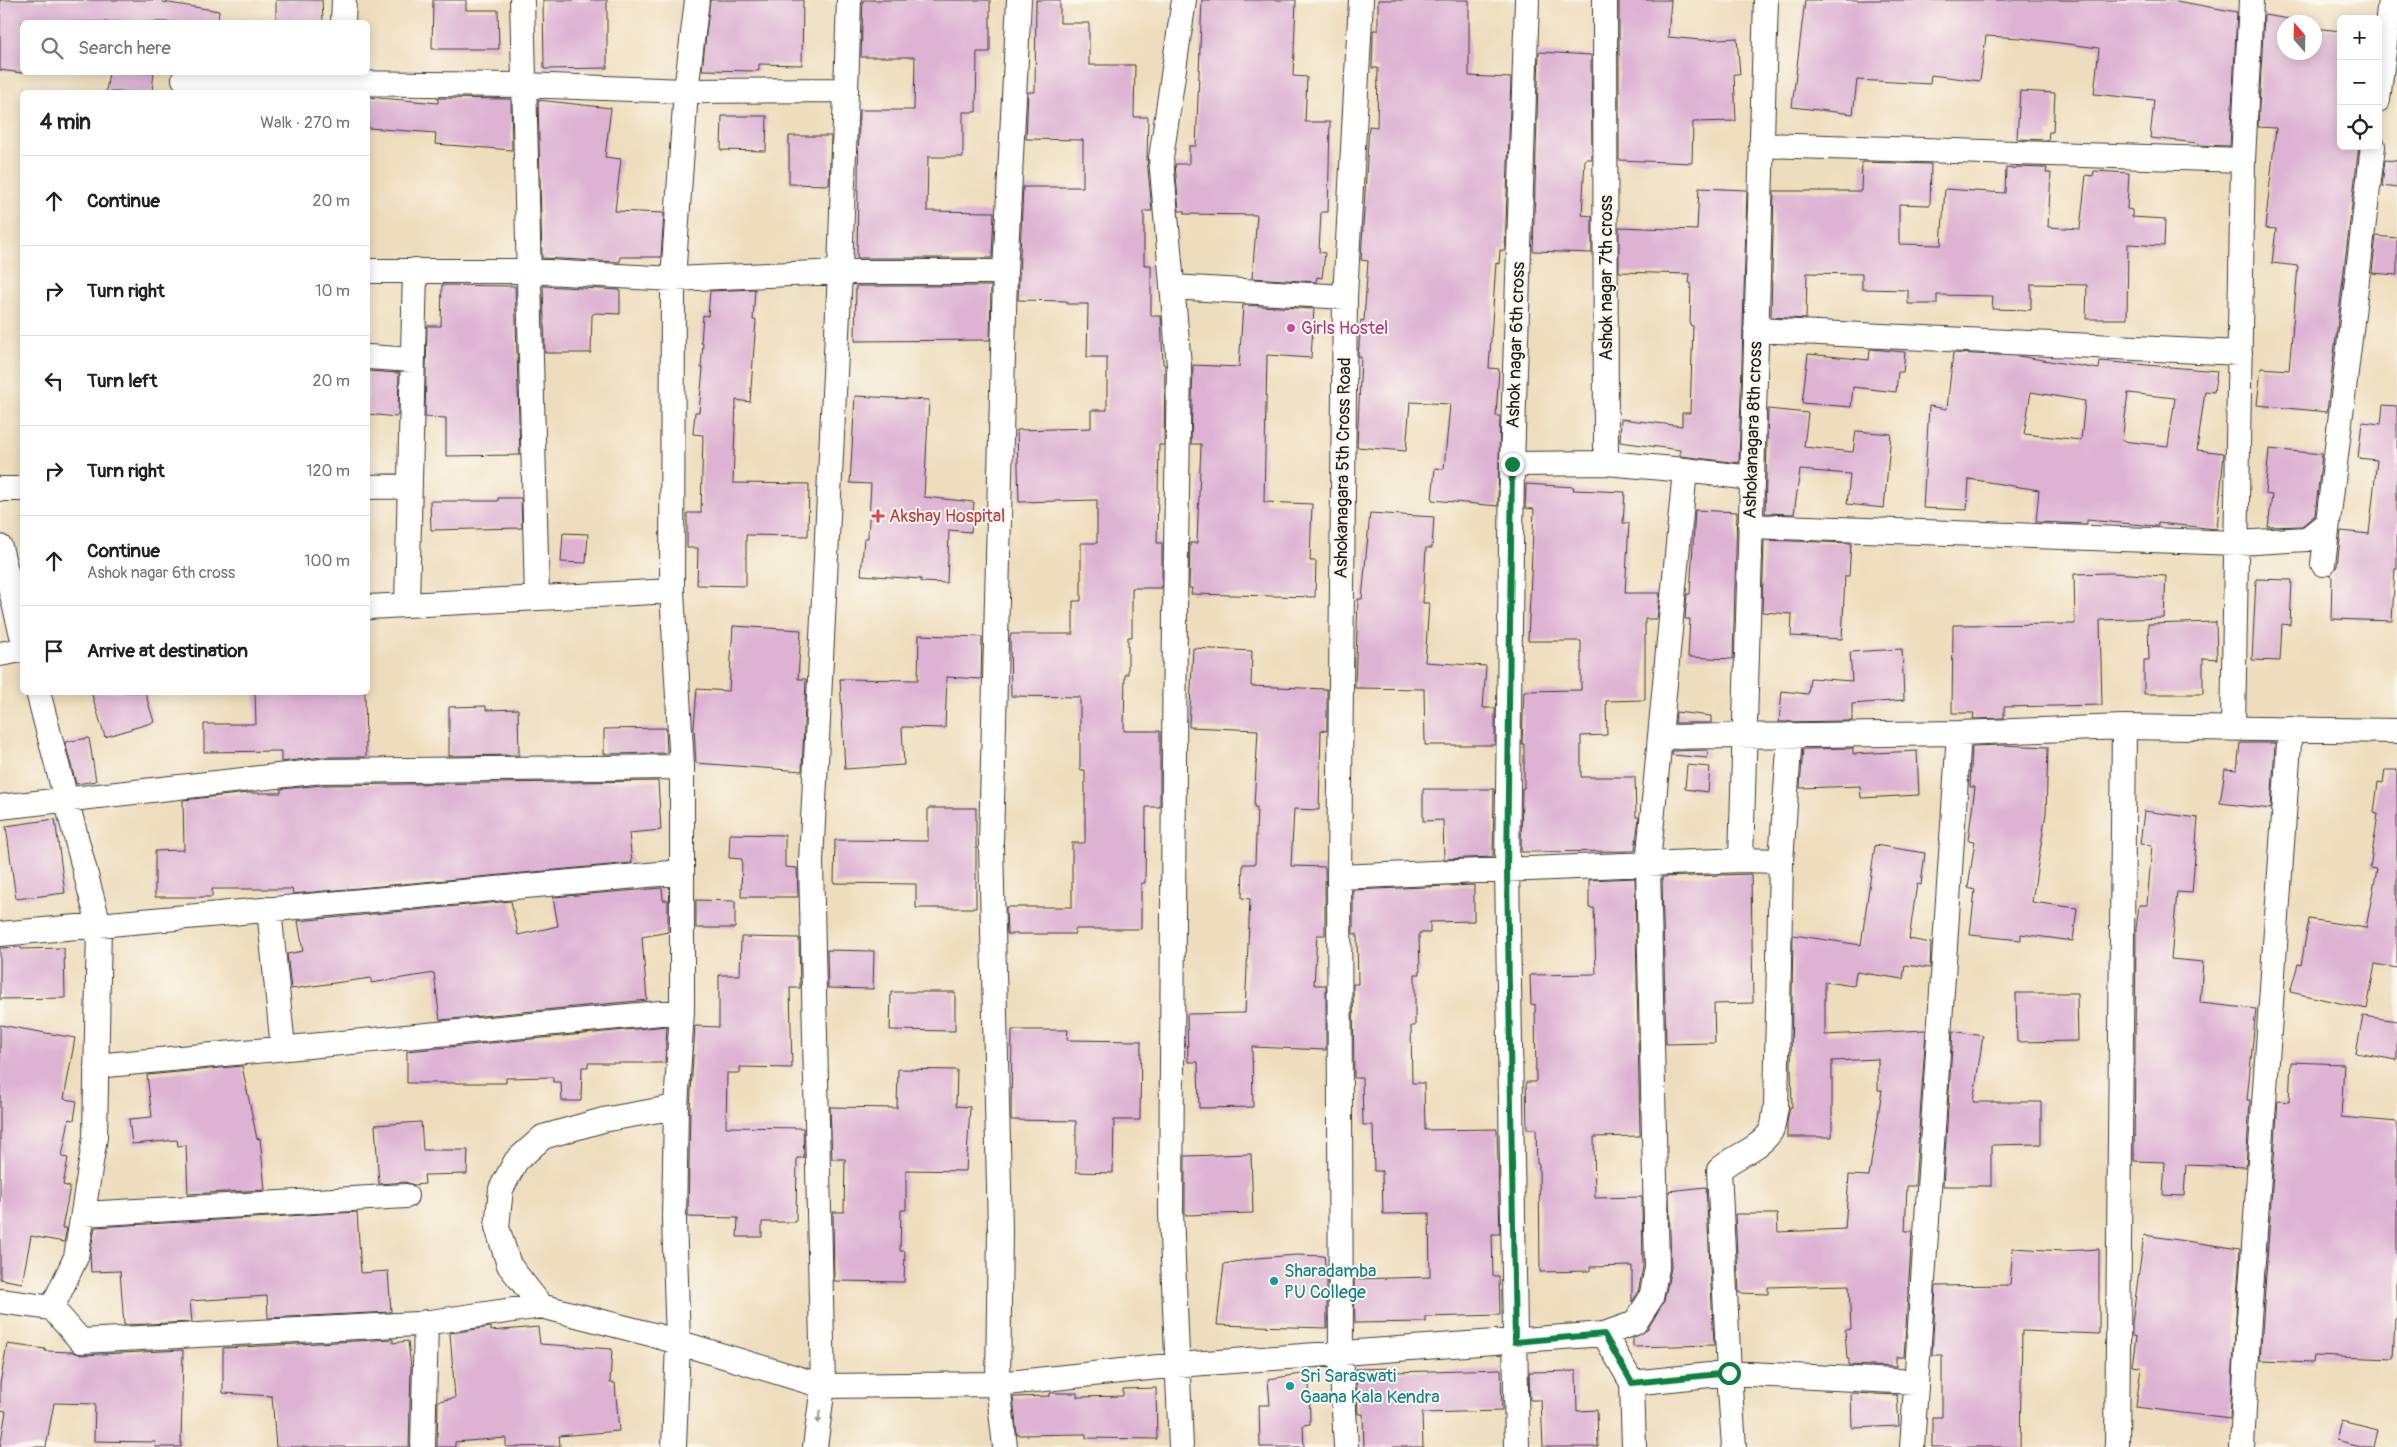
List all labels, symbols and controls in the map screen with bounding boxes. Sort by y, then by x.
north arrow [2277,15,2322,60]
map controls [2337,15,2382,150]
button: + [2337,15,2382,60]
search box [20,20,370,75]
icon: search [38,34,66,62]
text: Search here [78,36,171,60]
button: − [2337,60,2382,105]
button: locate [2337,105,2382,150]
text: 4 min [40,109,91,136]
text: Walk · 270 m [260,113,350,133]
icon: ahead [40,187,68,215]
text: Continue [87,189,160,213]
text: 20 m [312,191,350,211]
street label: Ashok nagar 7th cross [1595,195,1618,361]
street label: Ashok nagar 6th cross [1502,261,1530,429]
icon: right [40,277,68,305]
text: Turn right [87,279,165,303]
text: 10 m [315,281,350,301]
place label: Girls Hostel [1301,317,1388,340]
marker: Girls Hostel [1285,322,1297,334]
street label: Ashokanagara 8th cross [1738,341,1768,519]
street label: Ashokanagara 5th Cross Road [1330,357,1356,579]
icon: left [40,367,68,395]
text: Turn left [87,369,157,393]
text: 20 m [312,371,350,391]
route end [1501,453,1524,476]
icon: right [40,457,68,485]
text: Turn right [87,459,165,483]
text: 120 m [306,461,350,481]
place label: Akshay Hospital [889,505,1005,528]
marker: Akshay Hospital [871,509,885,523]
text: Continue [87,539,160,563]
icon: ahead [40,547,68,575]
text: 100 m [304,551,350,571]
text: Ashok nagar 6th cross [87,563,235,583]
icon: arrive [40,637,68,665]
text: Arrive at destination [87,639,248,663]
place label: Sharadamba PU College [1284,1260,1376,1304]
marker: Sharadamba PU College [1268,1275,1280,1287]
route start [1718,1362,1741,1385]
place label: Sri Saraswati Gaana Kala Kendra [1300,1365,1440,1409]
marker: Sri Saraswati Gaana Kala Kendra [1284,1380,1296,1392]
one-way arrow [815,1409,823,1425]

